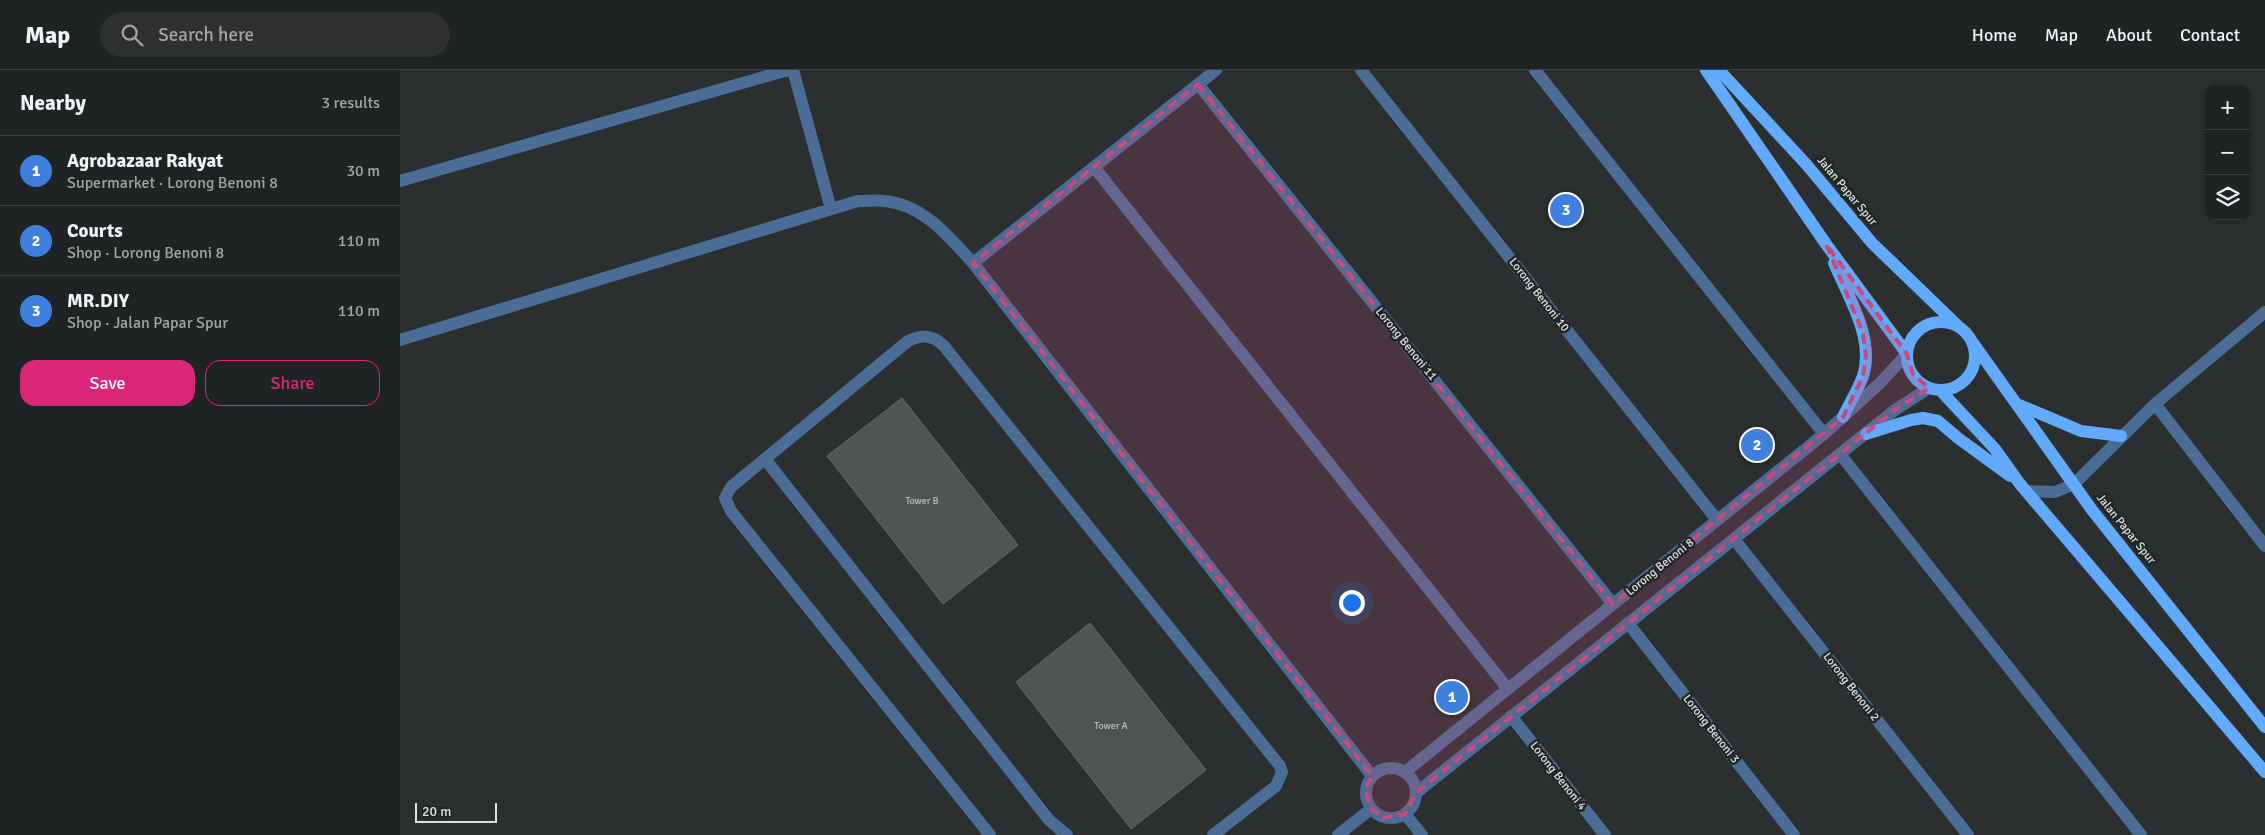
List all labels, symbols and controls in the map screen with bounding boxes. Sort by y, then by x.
search box [100,12,450,57]
text: Map [25,20,70,50]
icon: search [118,21,146,49]
text: Search here [158,23,254,47]
text: Home [1972,24,2017,46]
text: Map [2045,24,2078,46]
text: About [2106,24,2152,46]
text: Contact [2180,24,2240,46]
map controls [2205,85,2250,220]
button: + [2205,85,2250,130]
text: Nearby [20,90,86,116]
text: 3 results [321,93,380,113]
button: − [2205,130,2250,175]
text: Agrobazaar Rakyat [67,149,223,173]
street label: Jalan Papar Spur [1814,153,1881,229]
text: 1 [32,161,40,181]
text: 30 m [346,161,380,181]
text: Supermarket · Lorong Benoni 8 [67,173,278,193]
button: layers [2205,175,2250,220]
pin: 3 [1550,191,1582,229]
text: Courts [67,219,123,243]
text: 2 [32,231,40,251]
text: 110 m [338,231,380,251]
text: Shop · Lorong Benoni 8 [67,243,224,263]
street label: Lorong Benoni 10 [1506,255,1572,335]
text: MR.DIY [67,289,129,313]
text: 3 [32,301,40,321]
text: 110 m [338,301,380,321]
street label: Lorong Benoni 11 [1372,304,1440,384]
text: Shop · Jalan Papar Spur [67,313,228,333]
button: Save [20,360,195,406]
button: Share [205,360,380,406]
pin: 2 [1741,426,1773,464]
street label: Jalan Papar Spur [2093,491,2159,568]
house number: Tower B [905,495,939,507]
street label: Lorong Benoni 8 [1623,535,1697,599]
your location [1339,590,1365,616]
street label: Lorong Benoni 2 [1820,650,1882,724]
pin: 1 [1436,678,1468,716]
street label: Lorong Benoni 3 [1680,692,1742,766]
house number: Tower A [1094,720,1128,732]
street label: Lorong Benoni 4 [1527,739,1590,814]
scale bar [415,800,498,823]
text: 20 m [422,803,451,820]

